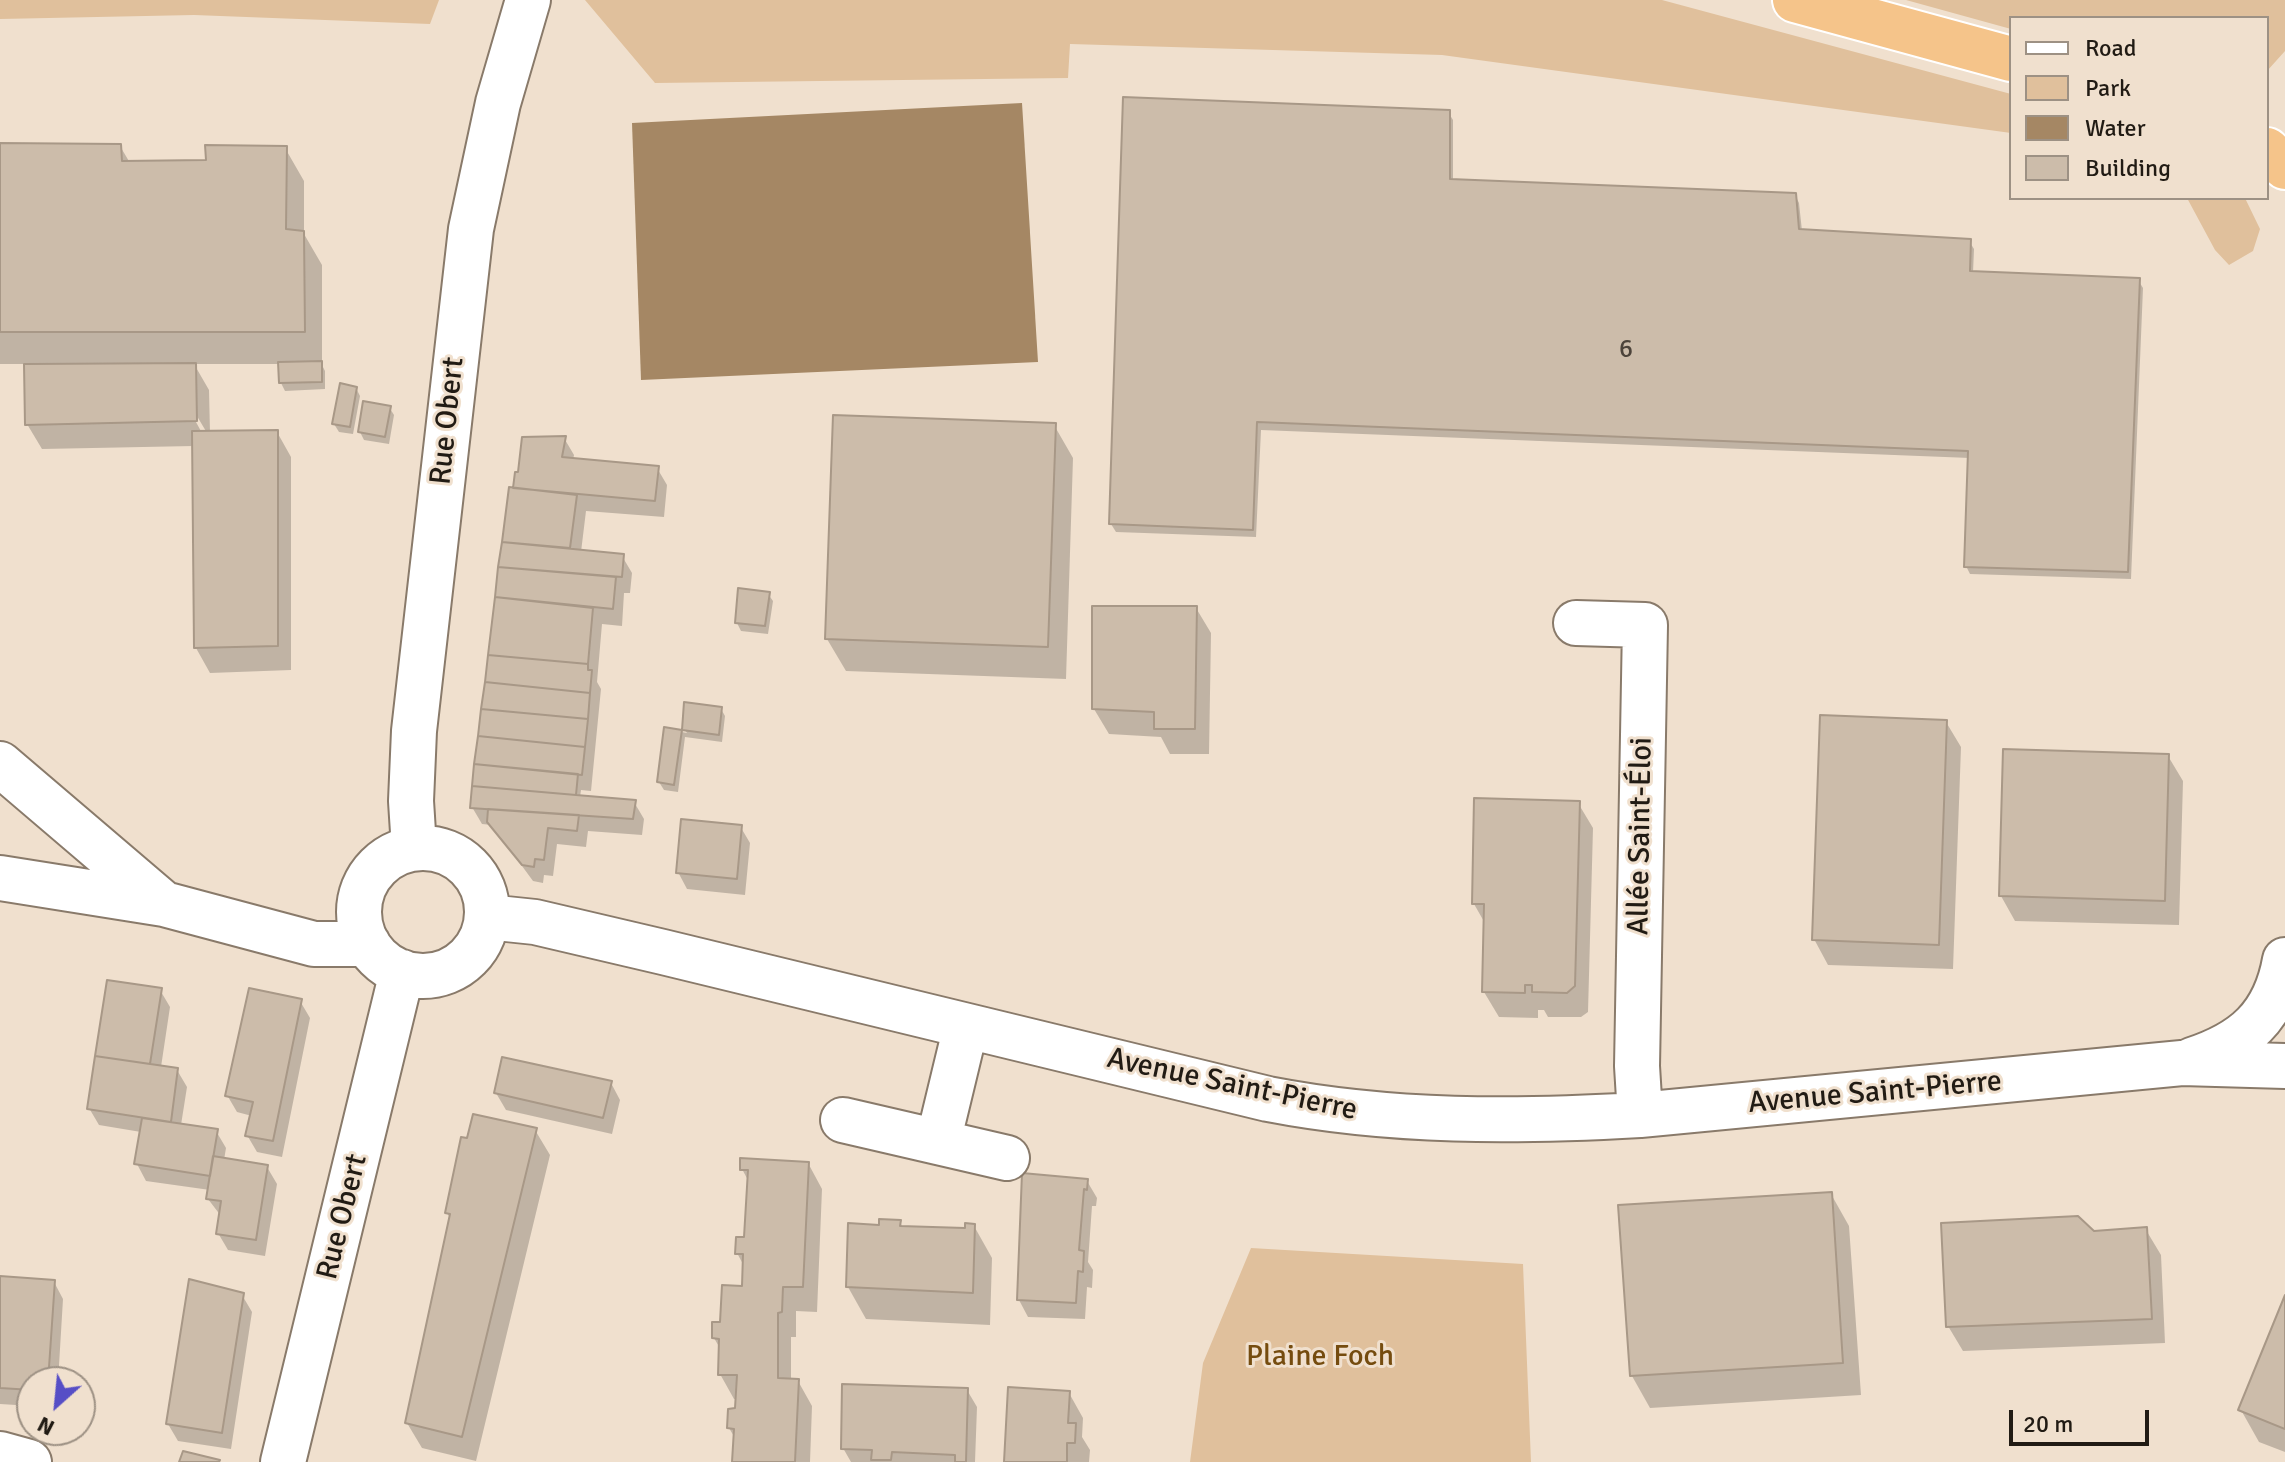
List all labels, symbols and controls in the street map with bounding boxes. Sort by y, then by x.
legend [2009,16,2269,200]
text: Road [2085,33,2136,63]
text: Park [2085,73,2131,103]
text: Water [2085,113,2145,143]
text: Building [2085,153,2171,183]
house number: 6 [1619,334,1633,366]
street label: Rue Obert [423,355,473,487]
street label: Allée Saint-Éloi [1621,737,1661,935]
street label: Avenue Saint-Pierre [1104,1041,1360,1129]
street label: Avenue Saint-Pierre [1747,1064,2003,1122]
street label: Rue Obert [310,1151,376,1283]
park label: Plaine Foch [1246,1339,1394,1375]
north arrow [16,1366,96,1446]
scale bar [2013,1394,2153,1444]
text: 20 m [2023,1409,2073,1439]
text: N [33,1411,59,1442]

